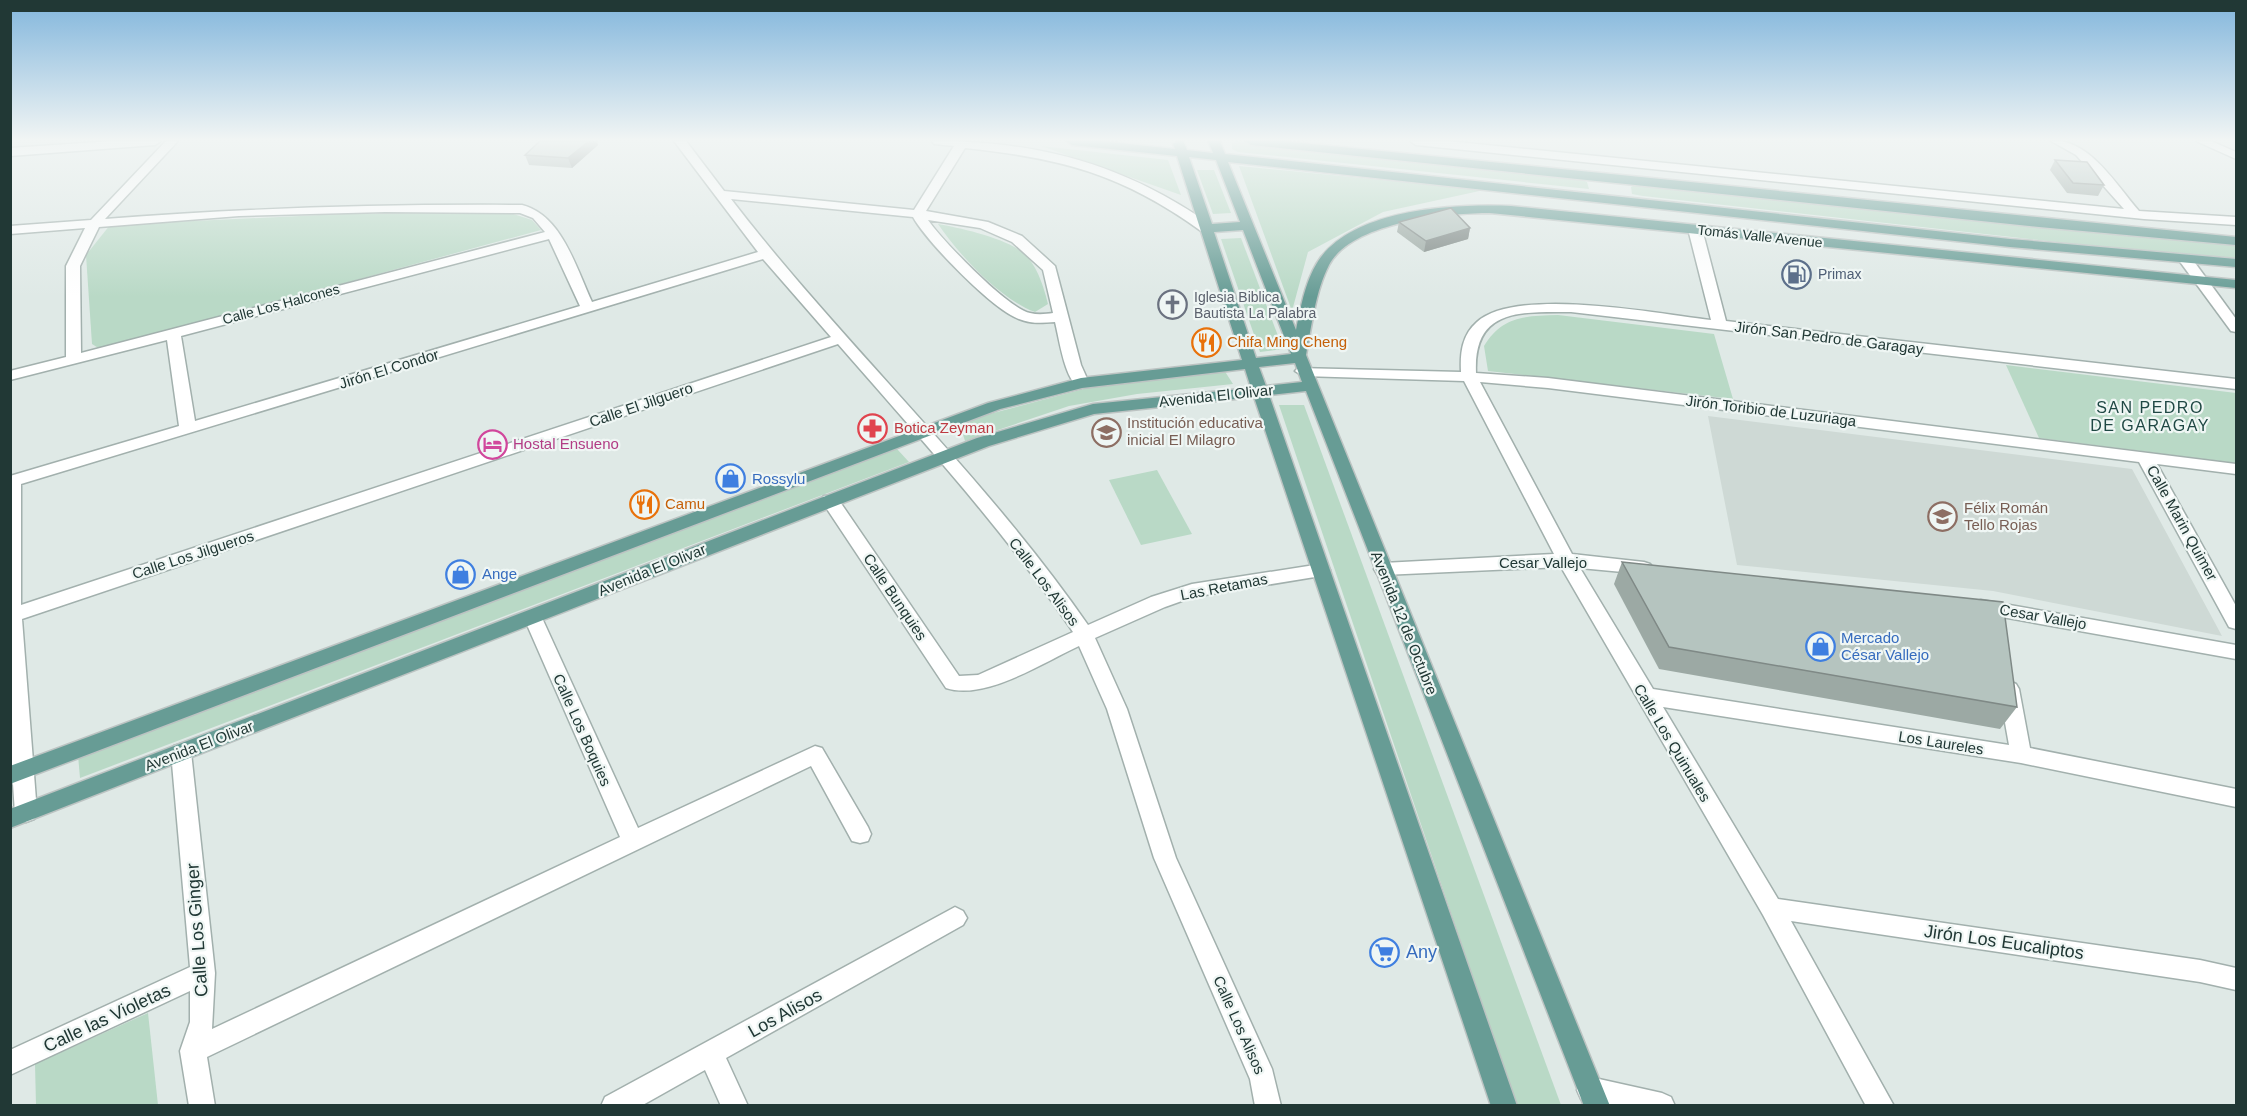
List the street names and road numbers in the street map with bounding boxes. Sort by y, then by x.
street label: Tomás Valle Avenue [1697,221,1823,251]
street label: Calle Los Halcones [221,281,341,327]
street label: Jirón San Pedro de Garagay [1734,317,1925,358]
street label: Jirón El Condor [337,345,441,392]
street label: Calle El Jilguero [587,379,695,430]
street label: Avenida El Olivar [1158,381,1274,410]
street label: Jirón Toribio de Luzuriaga [1685,392,1858,429]
street label: Calle Marin Quimer [2144,462,2221,583]
street label: Calle Los Jilgueros [130,527,256,582]
street label: Calle Los Alisos [1006,534,1083,629]
street label: Avenida El Olivar [595,540,708,599]
street label: Avenida 12 de Octubre [1368,549,1441,697]
street label: Calle Bunquies [860,550,931,643]
street label: Cesar Vallejo [1499,554,1587,571]
street label: Las Retamas [1179,570,1269,603]
street label: Cesar Vallejo [1998,600,2088,633]
street label: Calle Los Boquies [550,671,615,788]
street label: Calle Los Quinuales [1631,681,1714,805]
street label: Avenida El Olivar [142,717,255,774]
street label: Los Laureles [1897,727,1985,758]
street label: Calle Los Ginger [182,862,212,998]
street label: Jirón Los Eucaliptos [1923,921,2085,963]
street label: Calle Los Alisos [1210,973,1269,1077]
street label: Calle las Violetas [40,980,174,1056]
street label: Los Alisos [745,985,825,1041]

